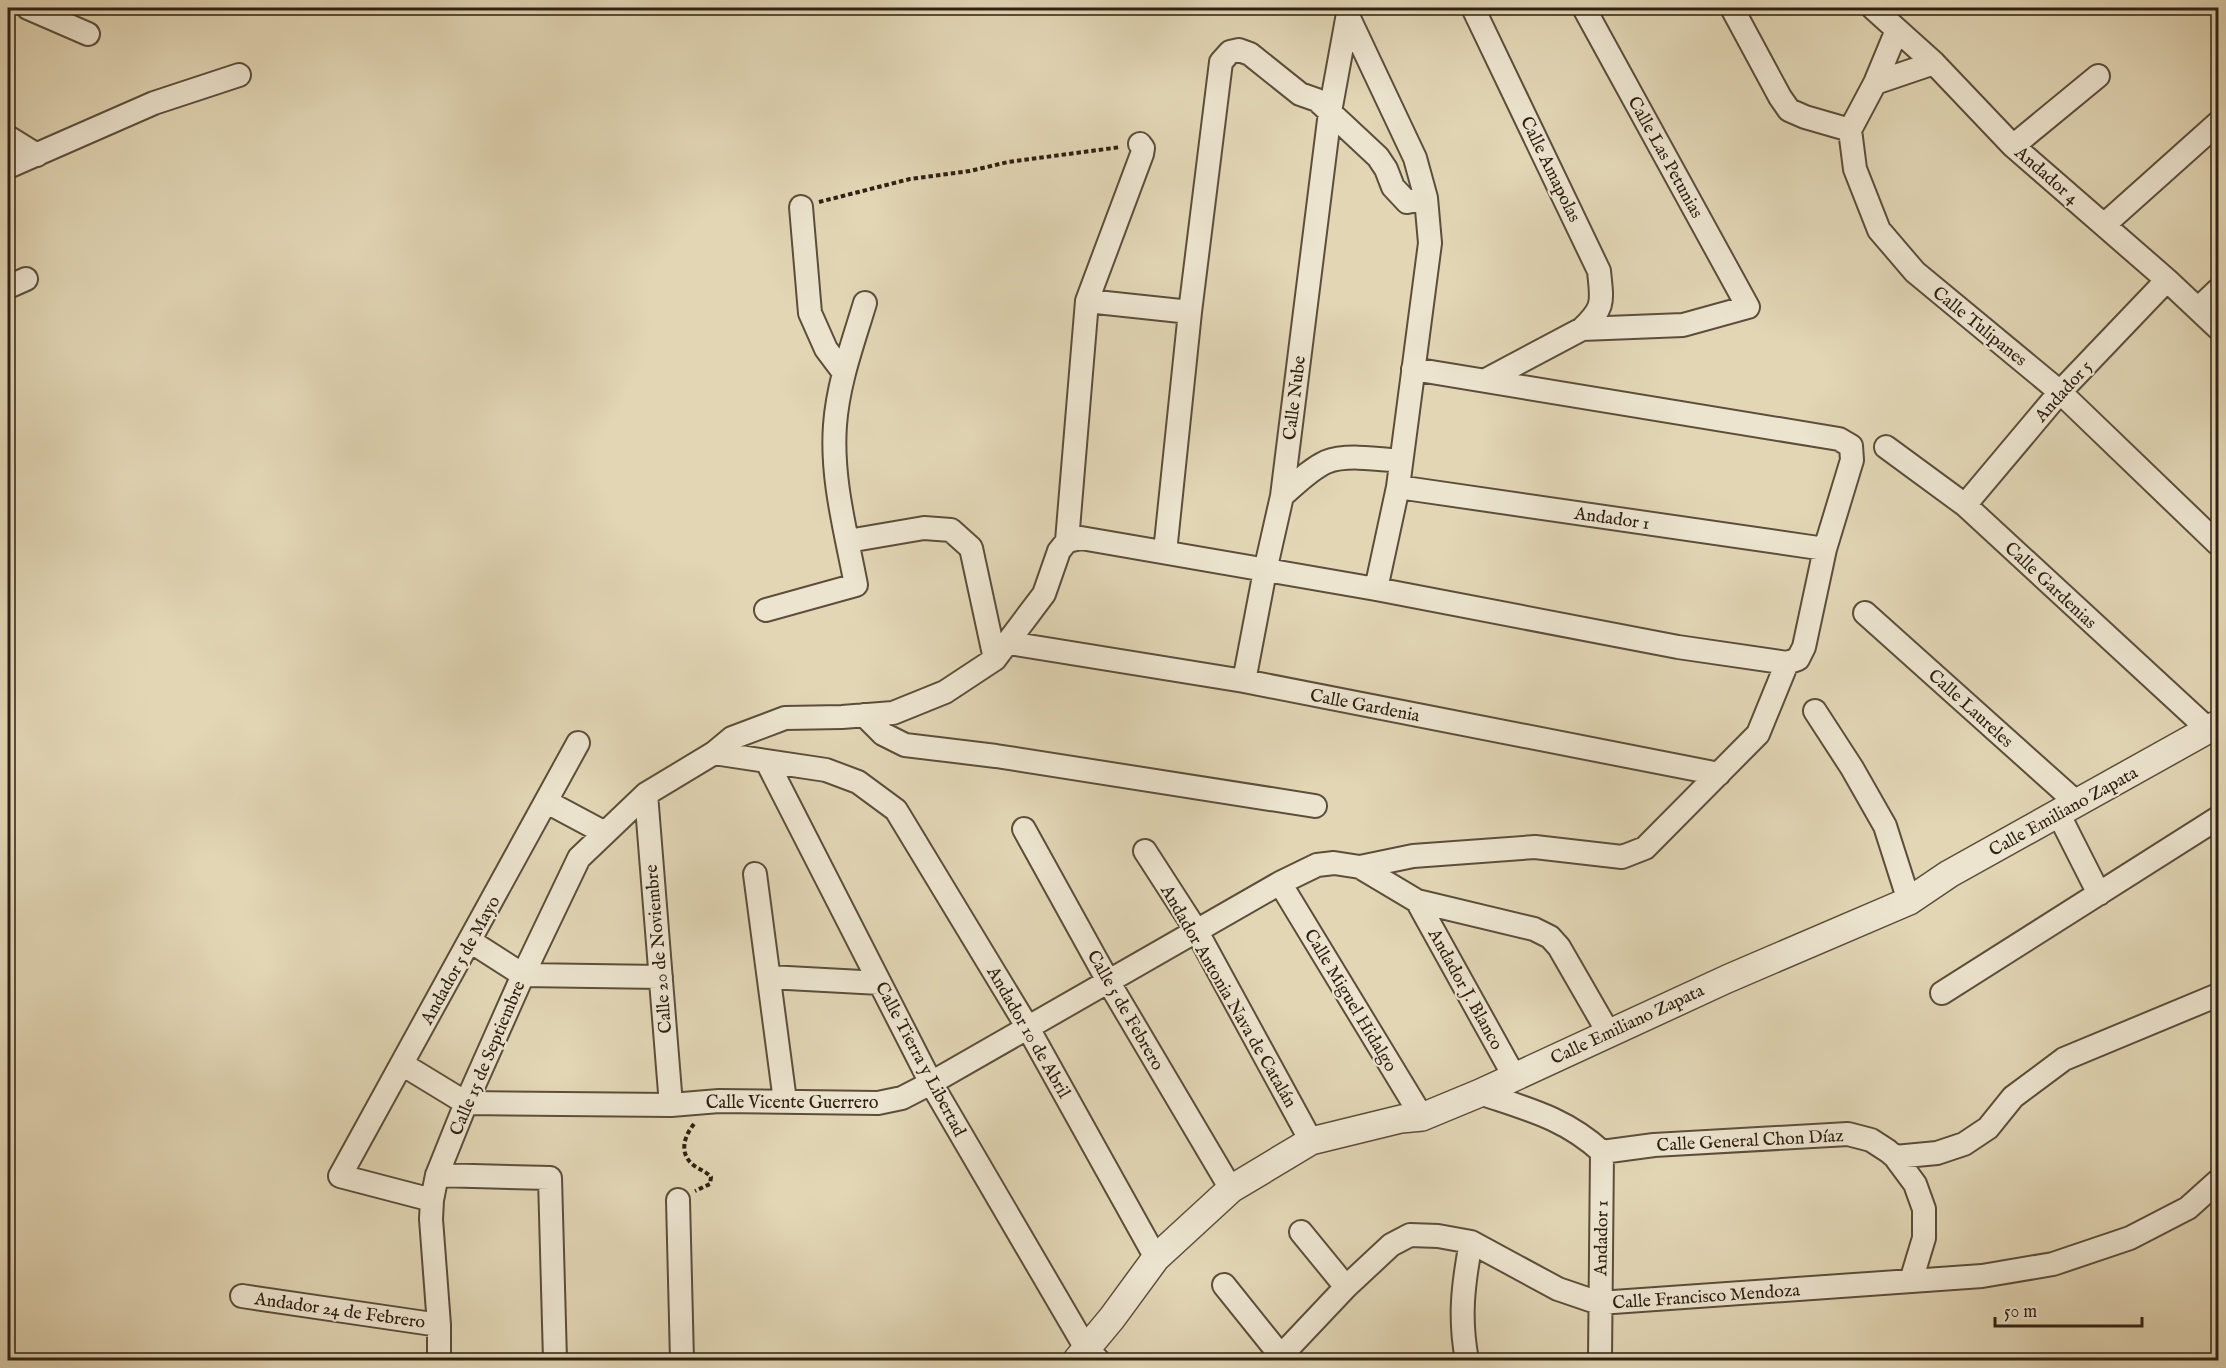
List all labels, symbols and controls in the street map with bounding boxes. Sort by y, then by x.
street label: Calle Las Petunias [1622,93,1708,223]
street label: Calle Amapolas [1514,113,1585,226]
street label: Andador 4 [2008,141,2083,210]
street label: Calle Tulipanes [1927,282,2031,372]
street label: Calle Nube [1279,355,1312,442]
street label: Andador 5 [2030,356,2098,428]
street label: Andador 1 [1572,503,1651,536]
street label: Calle Gardenias [1999,538,2101,635]
street label: Calle Laureles [1923,665,2017,753]
street label: Calle Gardenia [1308,685,1422,728]
street label: Calle Emiliano Zapata [1985,762,2142,863]
street label: Calle 20 de Noviembre [641,863,678,1034]
street label: Andador Antonia Nava de Catalán [1154,880,1301,1113]
street label: Andador 5 de Mayo [416,892,506,1030]
street label: Andador J. Blanco [1421,924,1508,1055]
street label: Calle Miguel Hidalgo [1298,925,1402,1077]
street label: Calle 5 de Febrero [1081,946,1169,1075]
street label: Andador 10 de Abril [980,962,1075,1103]
street label: Calle 15 de Septiembre [445,978,531,1140]
street label: Calle Tierra y Libertad [869,978,970,1141]
street label: Calle Emiliano Zapata [1547,980,1708,1071]
street label: Calle Vicente Guerrero [706,1092,879,1115]
street label: Calle General Chon Díaz [1656,1125,1844,1158]
street label: Andador 1 [1590,1200,1615,1277]
street label: Calle Francisco Mendoza [1612,1279,1801,1316]
street label: Andador 24 de Febrero [252,1288,427,1335]
scale bar [1995,1290,2142,1328]
text: 50 m [2004,1301,2037,1324]

